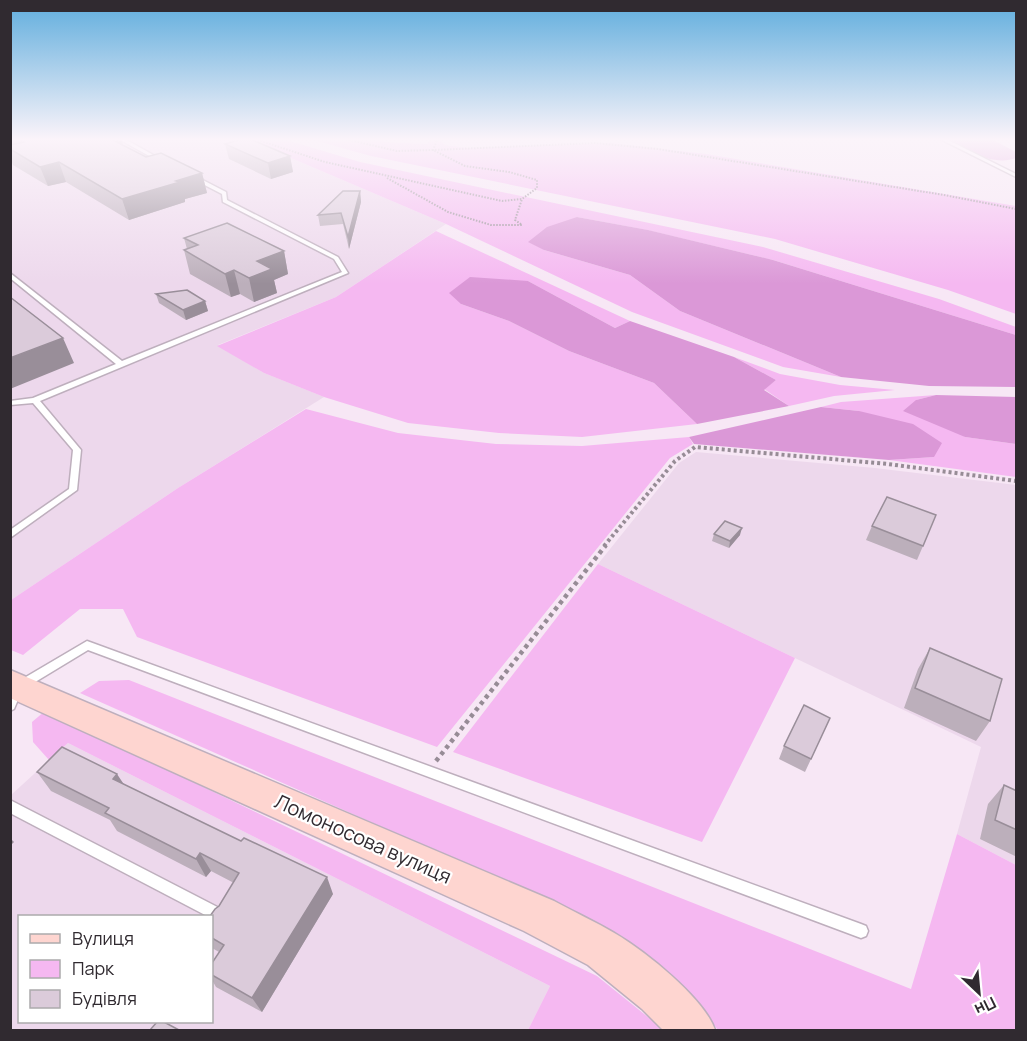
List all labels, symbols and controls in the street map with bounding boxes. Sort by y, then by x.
street label: Ломоносова вулиця [271,787,456,890]
legend [18,915,213,1023]
text: Вулиця [72,926,134,950]
text: Парк [72,956,115,980]
north arrow [949,963,1009,1023]
text: Будівля [72,986,137,1010]
text: Пн [971,992,1000,1021]

